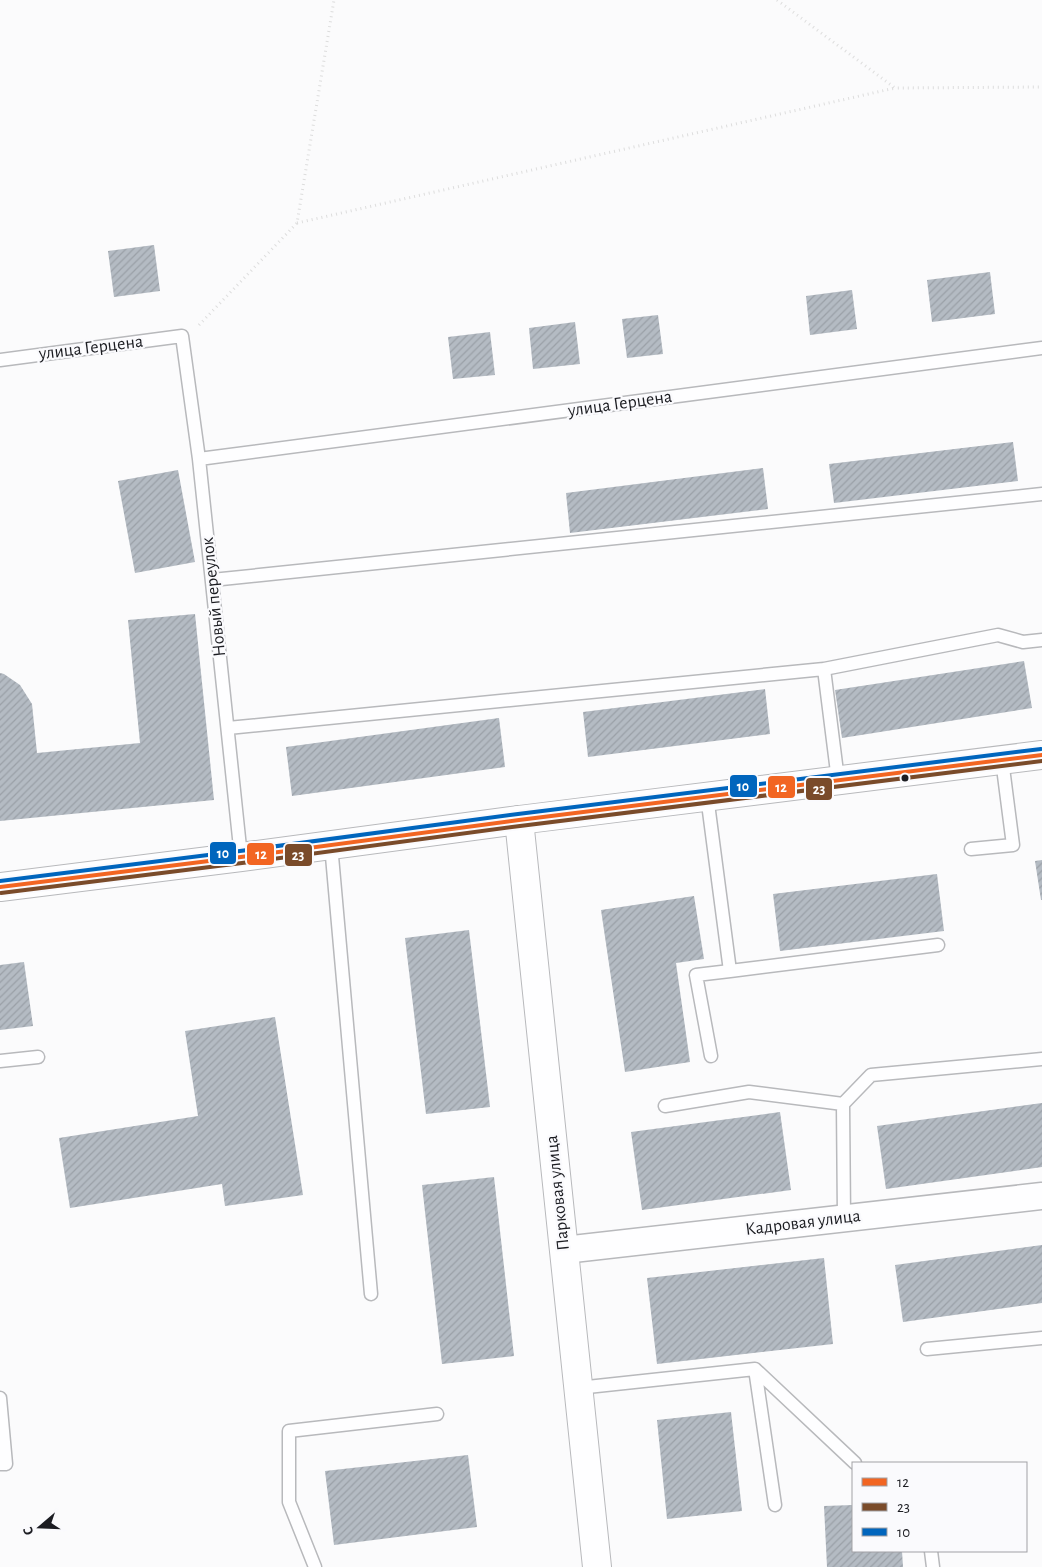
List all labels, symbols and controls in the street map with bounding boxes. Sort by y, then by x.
street label: улица Герцена [37,333,144,363]
street label: улица Герцена [566,388,673,420]
street label: Новый переулок [199,536,229,658]
unlabelled marker [900,773,910,783]
line badge: 10 [729,774,758,798]
line badge: 12 [767,775,796,799]
line badge: 23 [805,777,833,801]
text: 10 [737,780,749,794]
text: 12 [775,781,787,795]
text: 23 [813,783,825,797]
line badge: 10 [209,841,237,865]
line badge: 12 [246,842,275,866]
line badge: 23 [284,843,313,867]
text: 10 [217,847,229,861]
text: 12 [255,848,267,862]
text: 23 [292,849,304,863]
street label: Парковая улица [543,1134,573,1252]
street label: Кадровая улица [744,1207,862,1239]
legend [852,1462,1027,1552]
text: 12 [897,1475,909,1490]
text: 23 [897,1500,910,1515]
north arrow [15,1502,65,1552]
text: С [21,1525,37,1537]
text: 10 [897,1525,910,1540]

